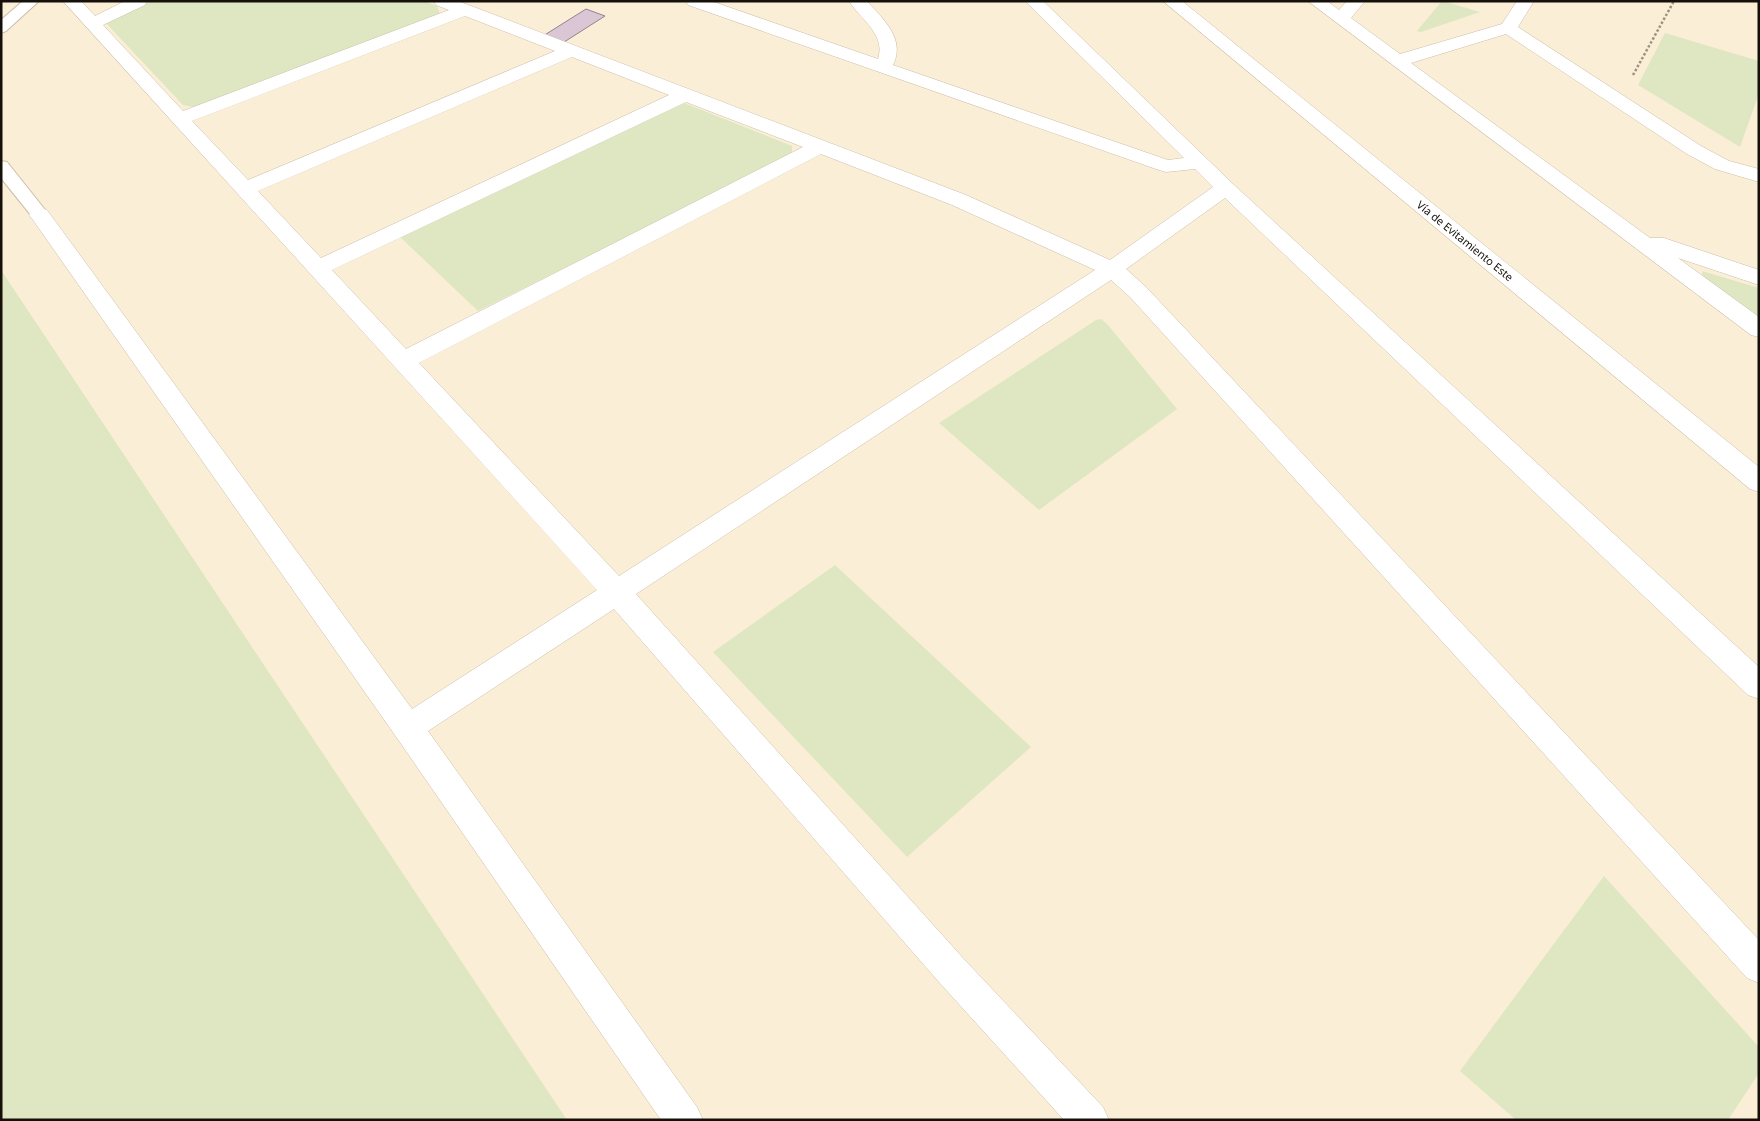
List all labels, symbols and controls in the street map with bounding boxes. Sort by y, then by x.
street label: Vía de Evitamiento Este [1414,197,1517,284]

